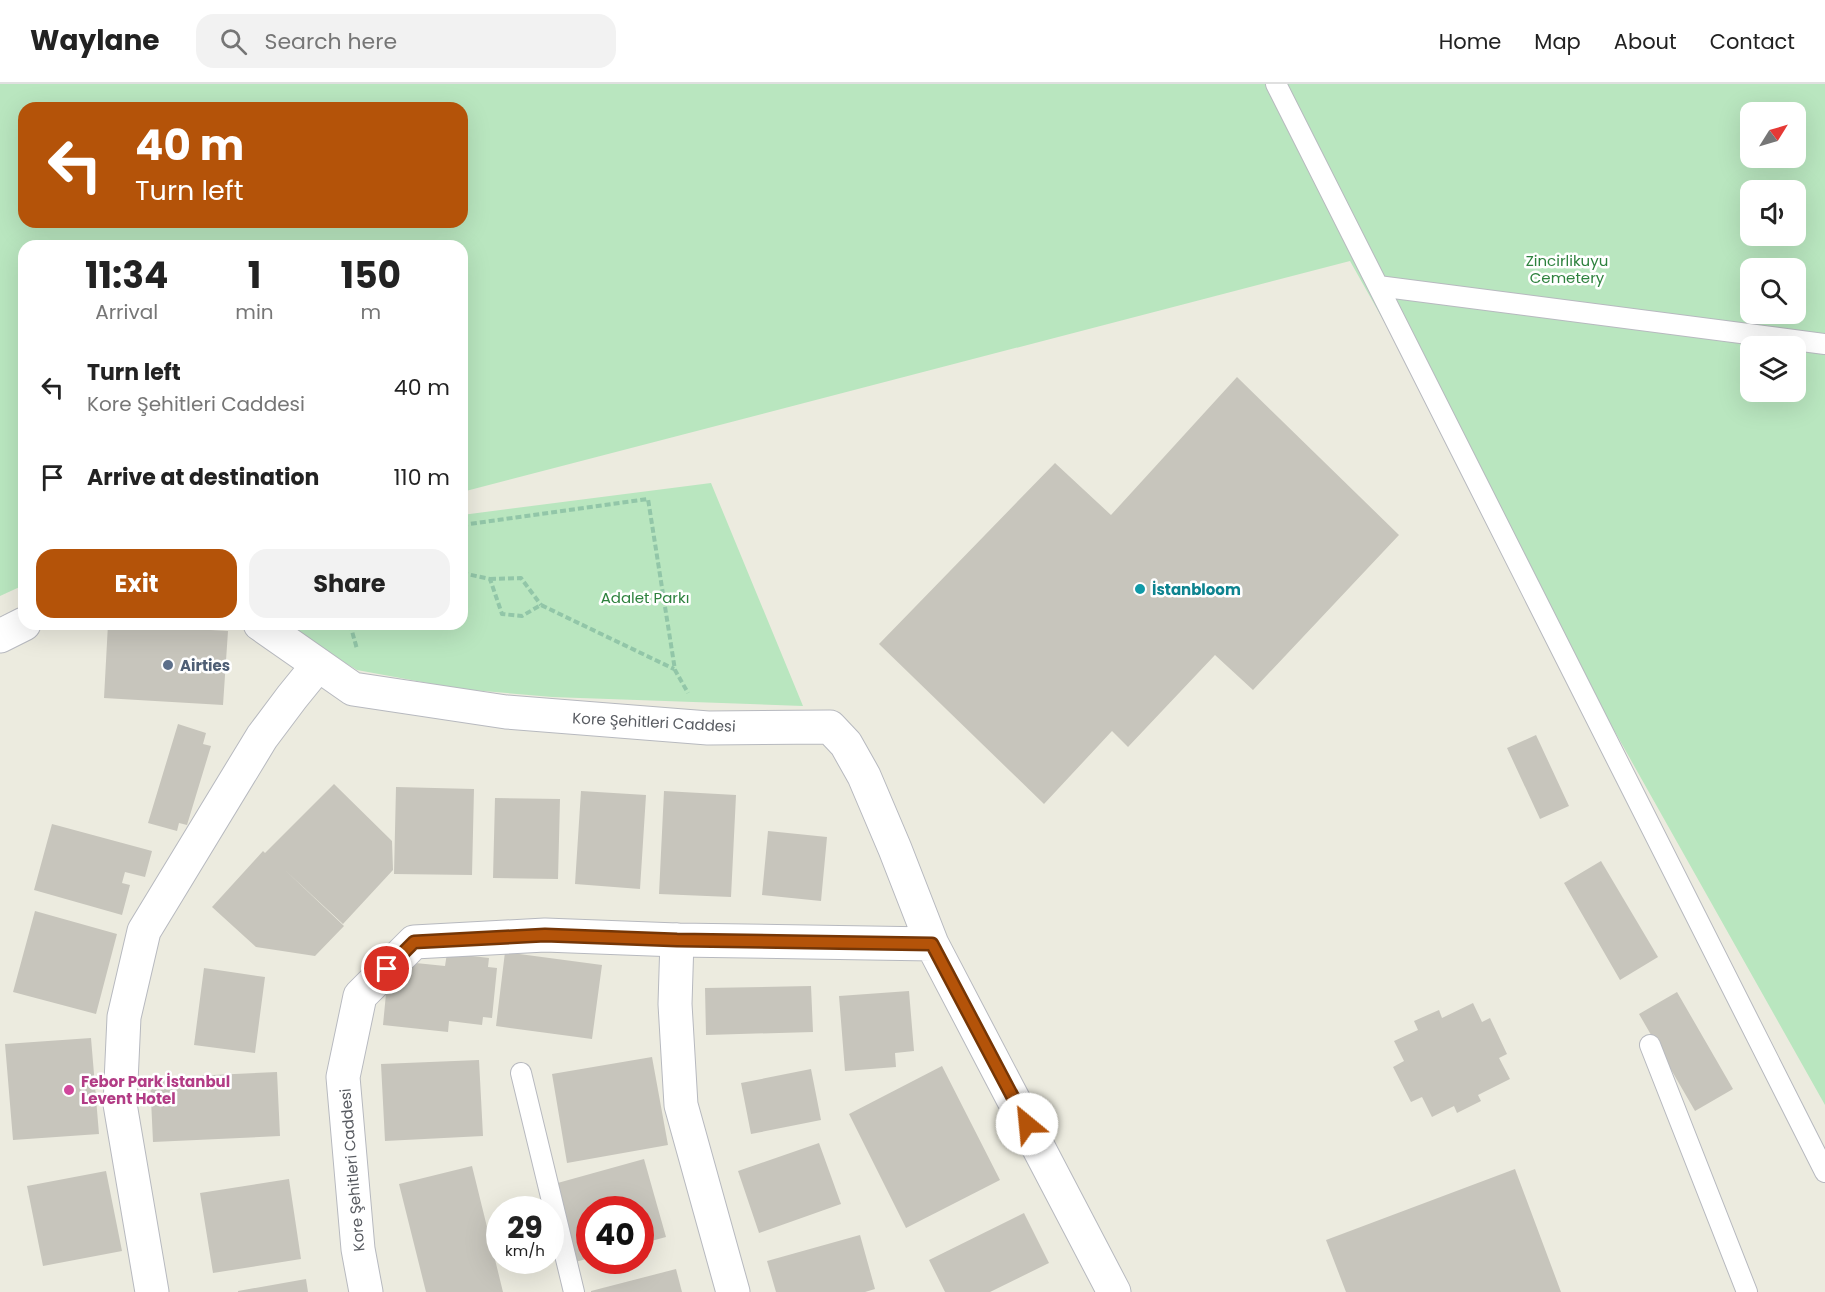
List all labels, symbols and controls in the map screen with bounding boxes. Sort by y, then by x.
search box [196,14,616,68]
text: Waylane [30,21,160,60]
icon: search [217,25,250,58]
text: Search here [265,26,397,57]
text: Home [1439,27,1501,56]
text: Map [1534,27,1581,56]
text: About [1614,27,1677,56]
text: Contact [1710,27,1795,56]
north arrow [1740,102,1806,168]
map controls [1740,102,1806,402]
text: 40 m [135,116,244,175]
icon: left [36,126,114,204]
text: Turn left [135,172,244,209]
button: sound [1740,180,1806,246]
text: 11:34 [85,250,168,301]
text: 1 [248,250,261,301]
text: 150 [341,250,401,301]
park label: Zincirlikuyu Cemetery [1526,250,1608,288]
button: search [1740,258,1806,324]
text: Arrival [95,298,158,326]
text: min [235,298,274,326]
text: m [361,298,381,326]
button: layers [1740,336,1806,402]
text: Turn left [87,357,181,388]
icon: left [36,371,69,404]
text: 40 m [394,372,450,403]
text: Kore Şehitleri Caddesi [87,390,305,418]
icon: arrive [36,461,69,494]
text: Arrive at destination [87,462,319,493]
text: 110 m [394,462,450,493]
button: Exit [36,549,237,618]
button: Share [249,549,450,618]
place label: İstanbloom [1152,579,1241,600]
marker: İstanbloom [1133,582,1147,596]
park label: Adalet Parkı [601,587,689,608]
place label: Airties [180,655,230,676]
marker: Airties [161,658,175,672]
street label: Kore Şehitleri Caddesi [572,707,736,737]
pin [361,943,412,994]
icon: arrive [370,952,403,985]
place label: Febor Park İstanbul Levent Hotel [81,1071,230,1109]
marker: Febor Park İstanbul Levent Hotel [62,1083,76,1097]
street label: Kore Şehitleri Caddesi [334,1088,370,1252]
position arrow [995,1092,1059,1156]
speed limit sign: 40 [576,1196,654,1274]
text: 29 [507,1206,543,1249]
text: km/h [505,1240,545,1261]

